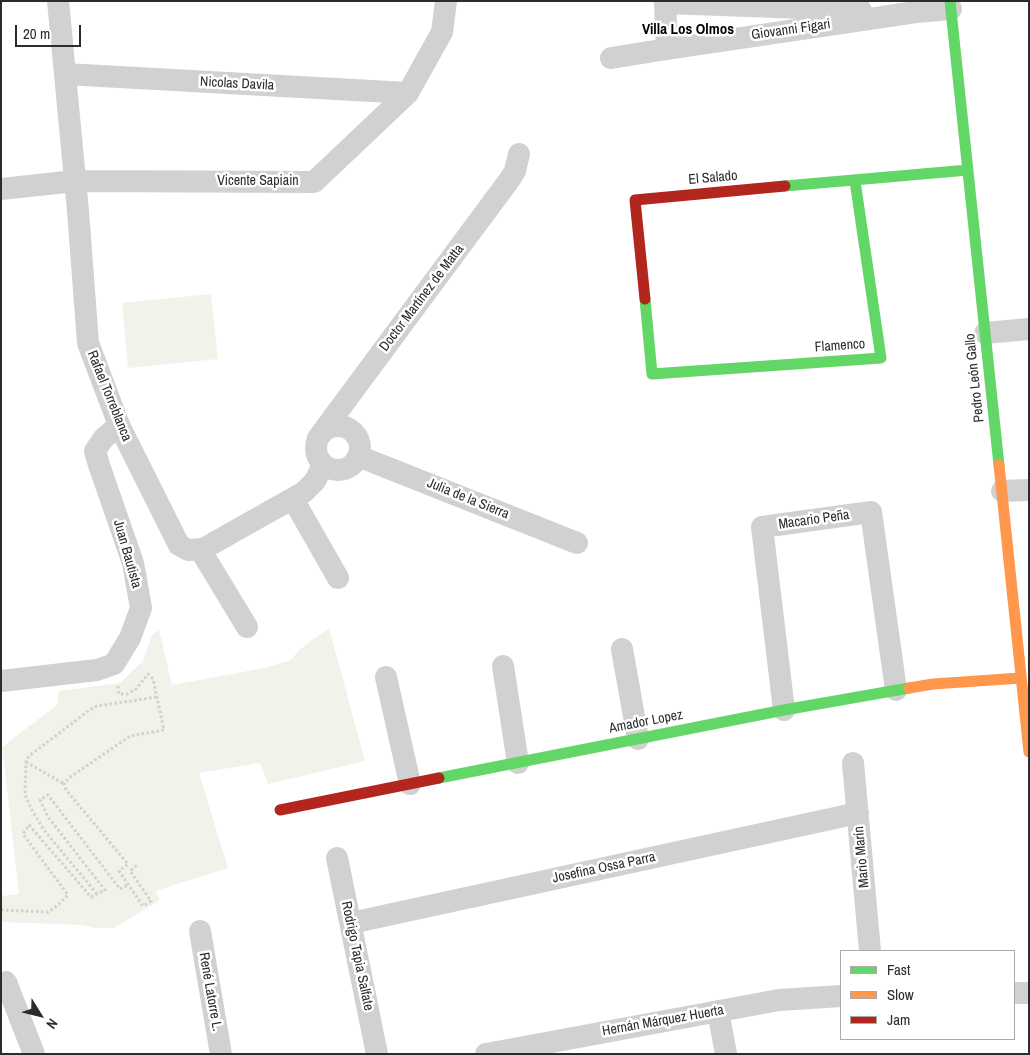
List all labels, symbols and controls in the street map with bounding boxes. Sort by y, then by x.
scale bar [18,15,84,47]
street label: Giovanni Figari [750,16,832,44]
district label: Villa Los Olmos [642,21,734,39]
text: 20 m [23,23,50,44]
street label: Nicolas Davila [200,74,274,94]
street label: El Salado [688,167,738,189]
street label: Vicente Sapiain [217,173,299,189]
street label: Doctor Martínez de Matta [376,241,468,355]
street label: Pedro León Gallo [962,333,988,423]
street label: Flamenco [814,336,866,356]
street label: Rafael Torreblanca [83,348,135,444]
street label: Julia de la Sierra [425,475,511,523]
street label: Macario Peña [777,507,851,533]
street label: Juan Bautista [109,518,145,590]
street label: Amador Lopez [608,707,684,737]
street label: Mario Marín [851,825,873,889]
street label: Josefina Ossa Parra [551,849,657,887]
street label: Rodrigo Tapia Salfate [337,900,377,1012]
legend [840,950,1015,1040]
street label: René Latorre L. [195,951,225,1033]
text: Fast [887,959,910,980]
text: Slow [887,984,914,1005]
north arrow [15,990,65,1040]
street label: Hernán Márquez Huerta [601,1002,725,1040]
text: Jam [887,1009,910,1030]
text: N [42,1015,62,1032]

